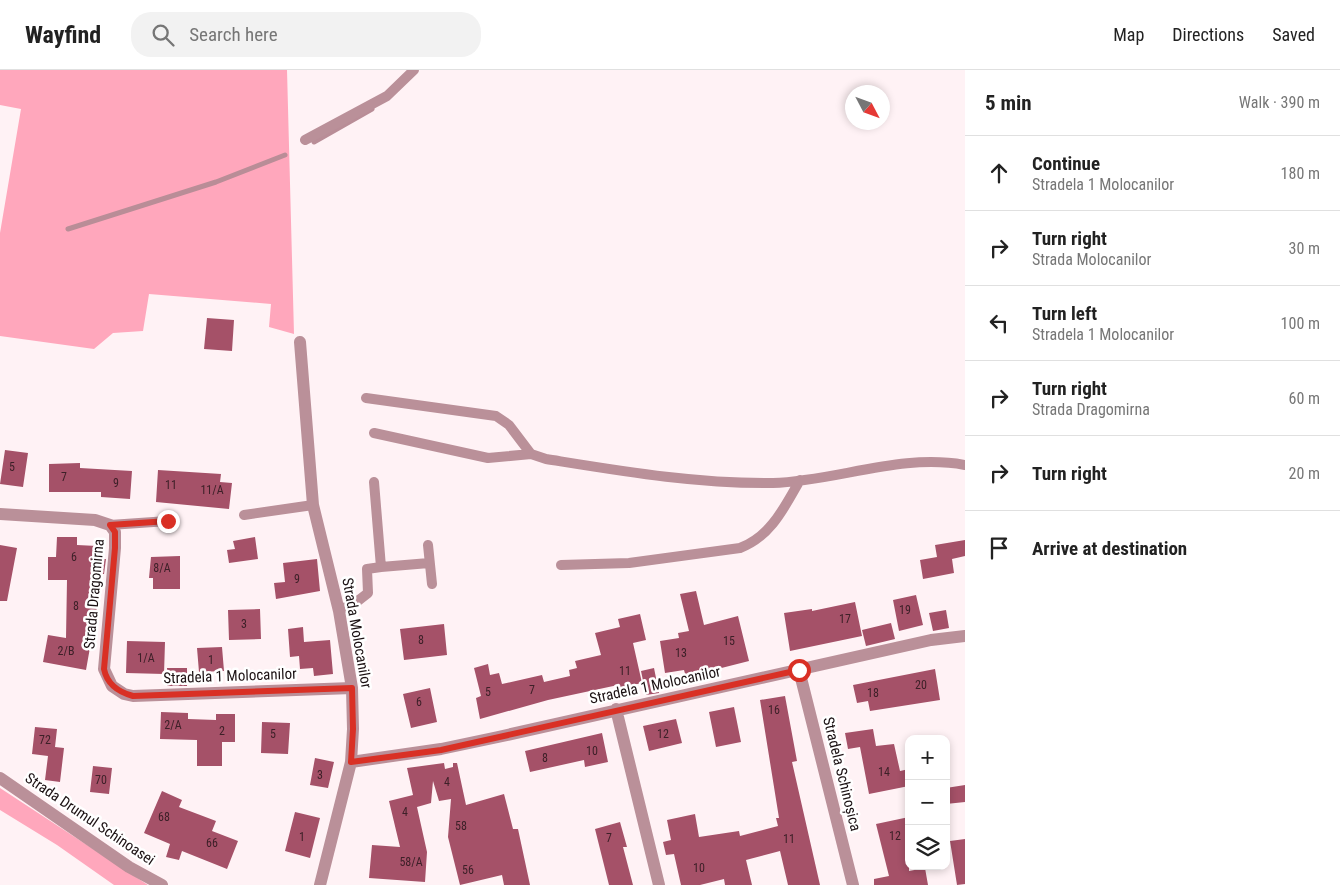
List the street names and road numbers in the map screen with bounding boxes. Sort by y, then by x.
street label: Strada Dragomirna [80,538,108,650]
street label: Strada Molocanilor [338,576,376,690]
street label: Stradela 1 Molocanilor [588,662,722,708]
street label: Stradela 1 Molocanilor [163,665,297,687]
street label: Stradela Schinoșica [819,715,865,833]
street label: Strada Drumul Schinoasei [22,769,158,869]

